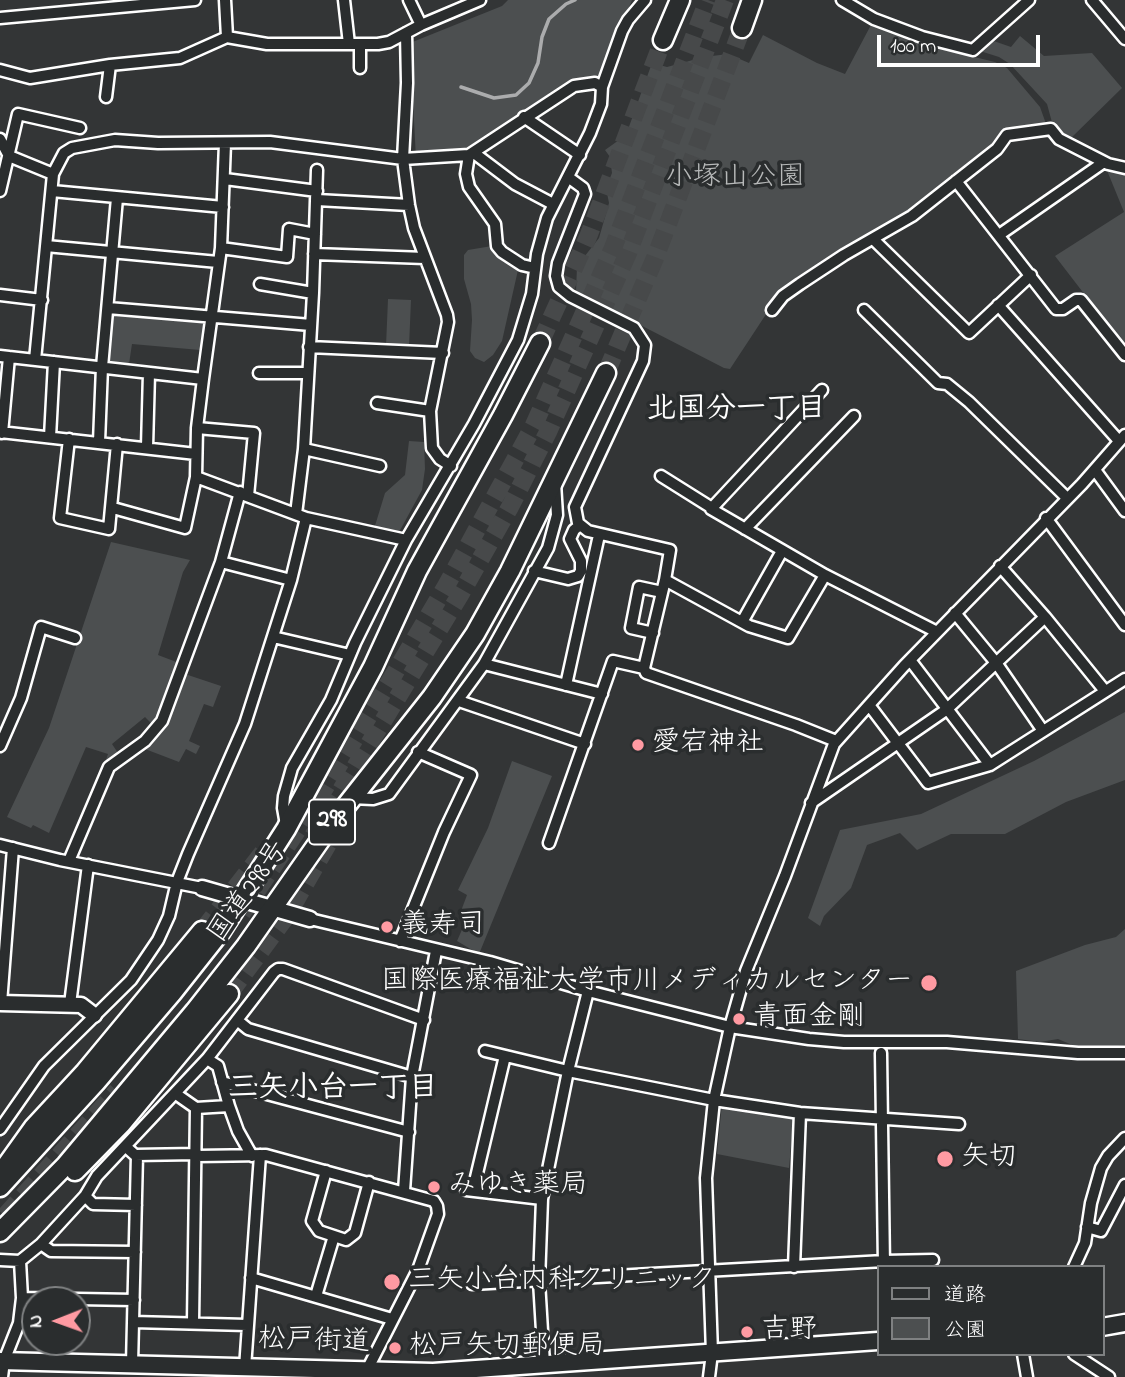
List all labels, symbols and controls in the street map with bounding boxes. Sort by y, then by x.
scale bar [880,21,1043,65]
text: 100 m [890,32,936,62]
park label: 小塚山公園 [665,162,805,196]
district label: 北国分一丁目 [646,394,826,430]
place label: 愛宕神社 [652,728,764,762]
marker: 愛宕神社 [630,737,646,753]
road number: 298 [309,800,355,844]
street label: 国道298号 [203,836,297,950]
place label: 義寿司 [401,910,485,944]
marker: 義寿司 [379,919,395,935]
place label: 国際医療福祉大学市川メディカルセンター [381,966,913,1000]
marker: 国際医療福祉大学市川メディカルセンター [919,973,939,993]
place label: 青面金剛 [753,1002,865,1036]
marker: 青面金剛 [731,1011,747,1027]
district label: 三矢小台一丁目 [228,1073,438,1109]
place label: 矢切 [961,1142,1017,1176]
marker: 矢切 [935,1149,955,1169]
place label: みゆき薬局 [448,1170,588,1204]
marker: みゆき薬局 [426,1179,442,1195]
place label: 三矢小台内科クリニック [408,1265,716,1299]
legend [876,1265,1104,1356]
marker: 三矢小台内科クリニック [382,1272,402,1292]
text: 道路 [944,1281,986,1311]
north arrow [21,1286,91,1356]
text: N [23,1315,50,1328]
place label: 吉野 [761,1315,817,1349]
text: 公園 [944,1316,986,1346]
street label: 松戸街道 [257,1324,371,1362]
marker: 吉野 [739,1324,755,1340]
place label: 松戸矢切郵便局 [409,1331,605,1365]
marker: 松戸矢切郵便局 [387,1340,403,1356]

